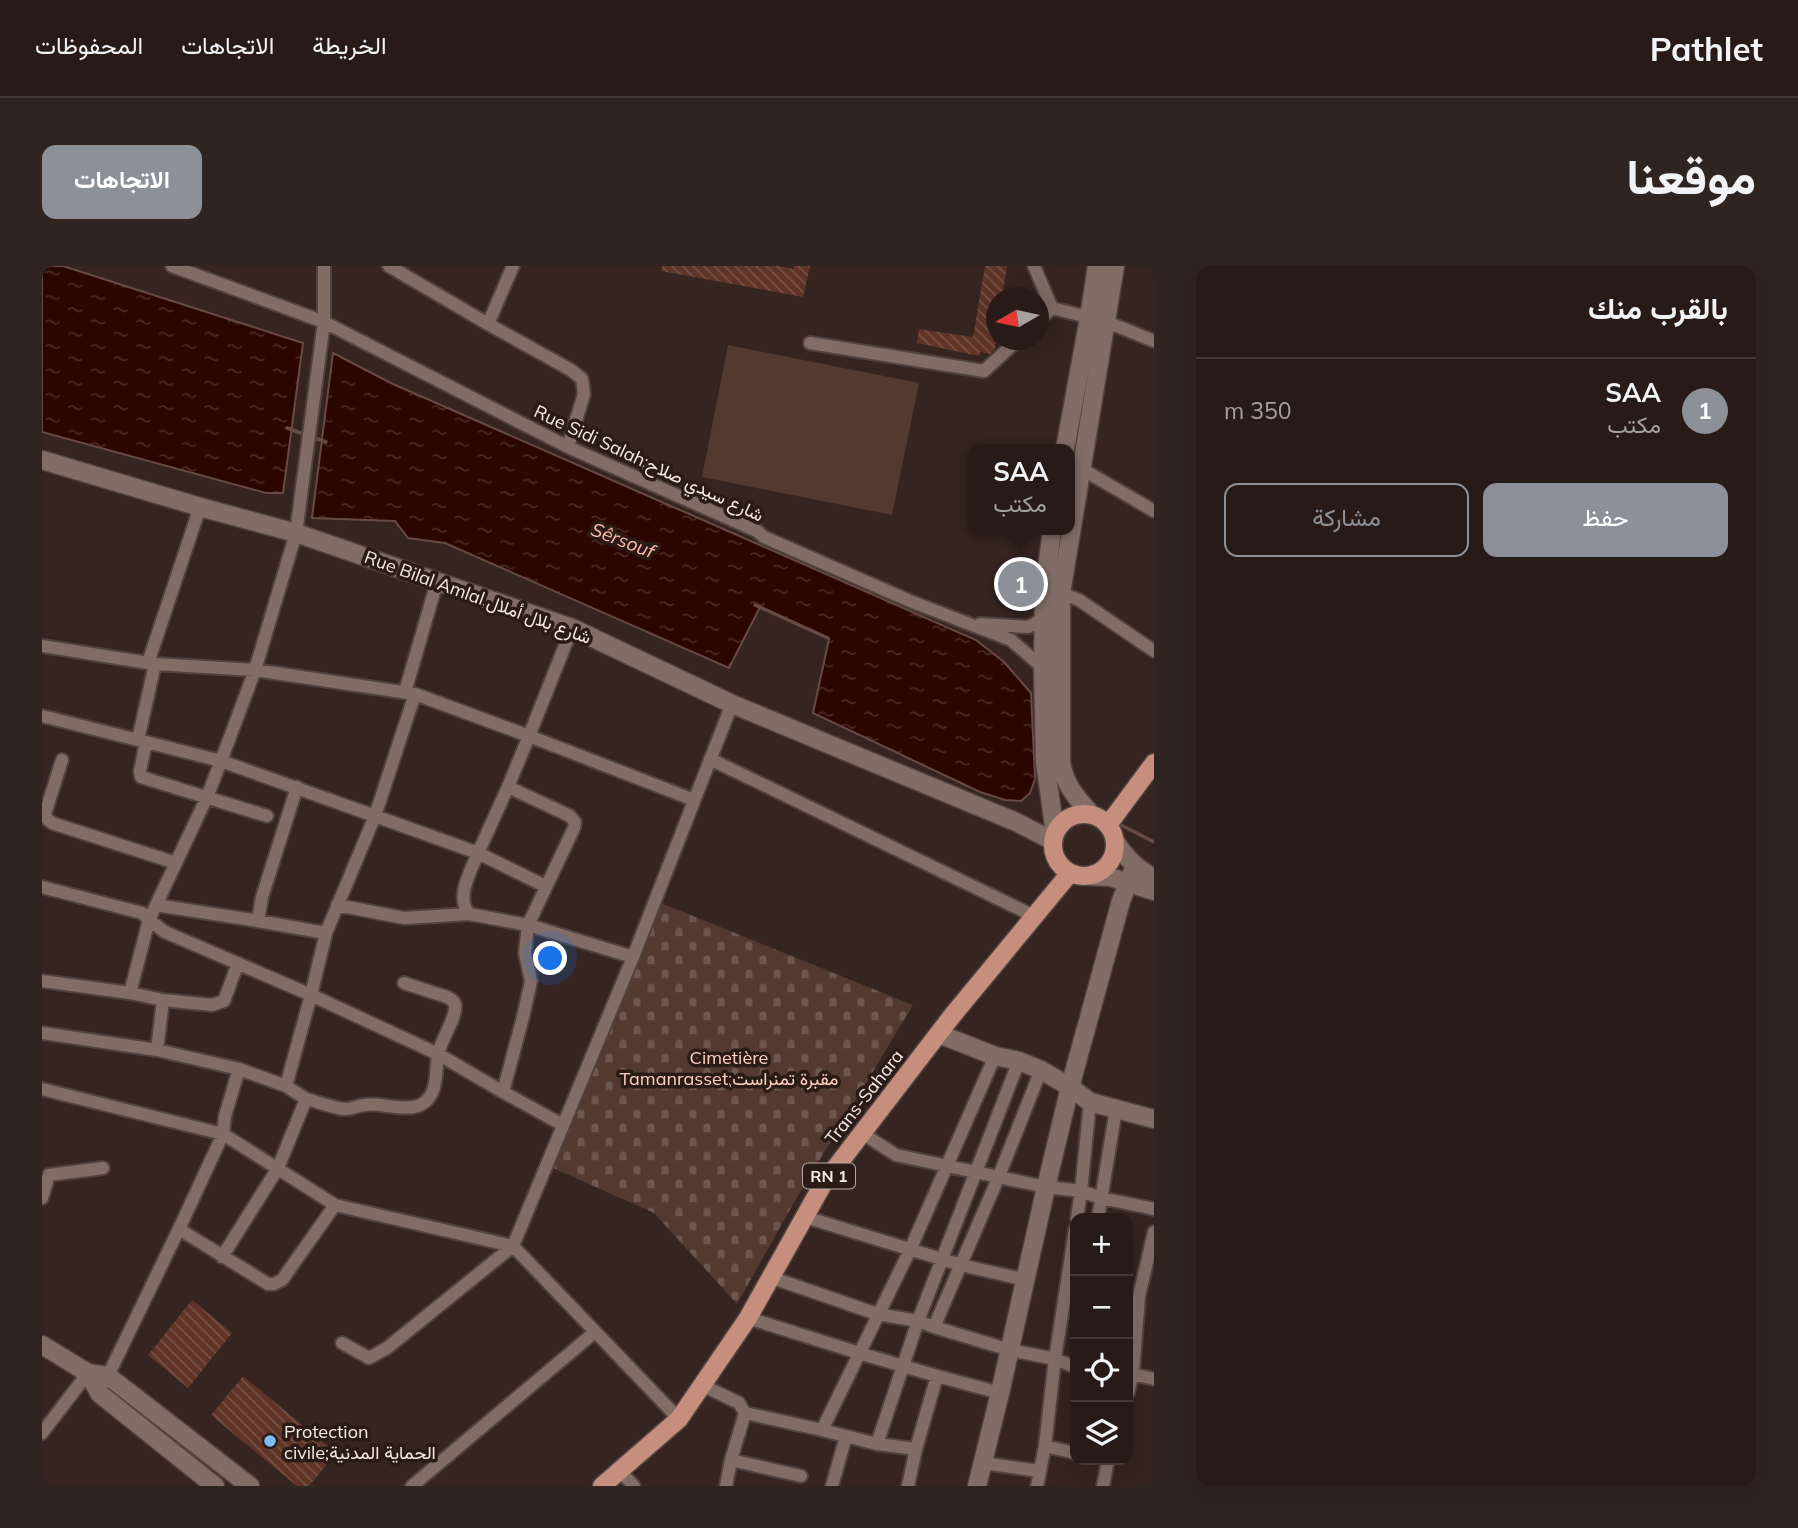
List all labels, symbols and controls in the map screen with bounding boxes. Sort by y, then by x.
text: Pathlet [1650,28,1763,69]
text: المحفوظات [35,30,143,60]
text: الاتجاهات [181,30,274,60]
text: الخريطة [312,30,387,60]
button: الاتجاهات [42,145,202,219]
text: موقعنا [1626,145,1756,206]
north arrow [986,287,1049,350]
text: بالقرب منك [1588,289,1728,327]
text: SAA [1605,376,1661,409]
text: 350 m [1224,396,1292,425]
text: 1 [1698,396,1712,425]
street label: Rue Sidi Salah;شارع سيدي صلاح [529,400,768,530]
text: مكتب [1607,410,1661,439]
popup [967,444,1075,535]
text: SAA [993,455,1049,488]
button: مشاركة [1224,483,1469,557]
button: حفظ [1483,483,1728,557]
text: مكتب [993,489,1047,518]
water label: Sêrsouf [588,517,661,564]
street label: Rue Bilal Amlal,شارع بلال أملال [361,545,595,650]
pin: 1 [998,558,1044,610]
your location [533,941,567,975]
street label: Trans-Sahara [820,1045,908,1149]
park label: Cimetière Tamanrasset;مقبرة تمنراست [620,1046,838,1090]
road number: RN 1 [803,1164,855,1188]
map controls [1070,1213,1133,1465]
button: + [1070,1213,1133,1276]
button: − [1070,1276,1133,1339]
button: locate [1070,1339,1133,1402]
button: layers [1070,1402,1133,1465]
place label: Protection civile;الحماية المدنية [284,1420,436,1464]
marker: Protection civile;الحماية المدنية [262,1433,278,1449]

